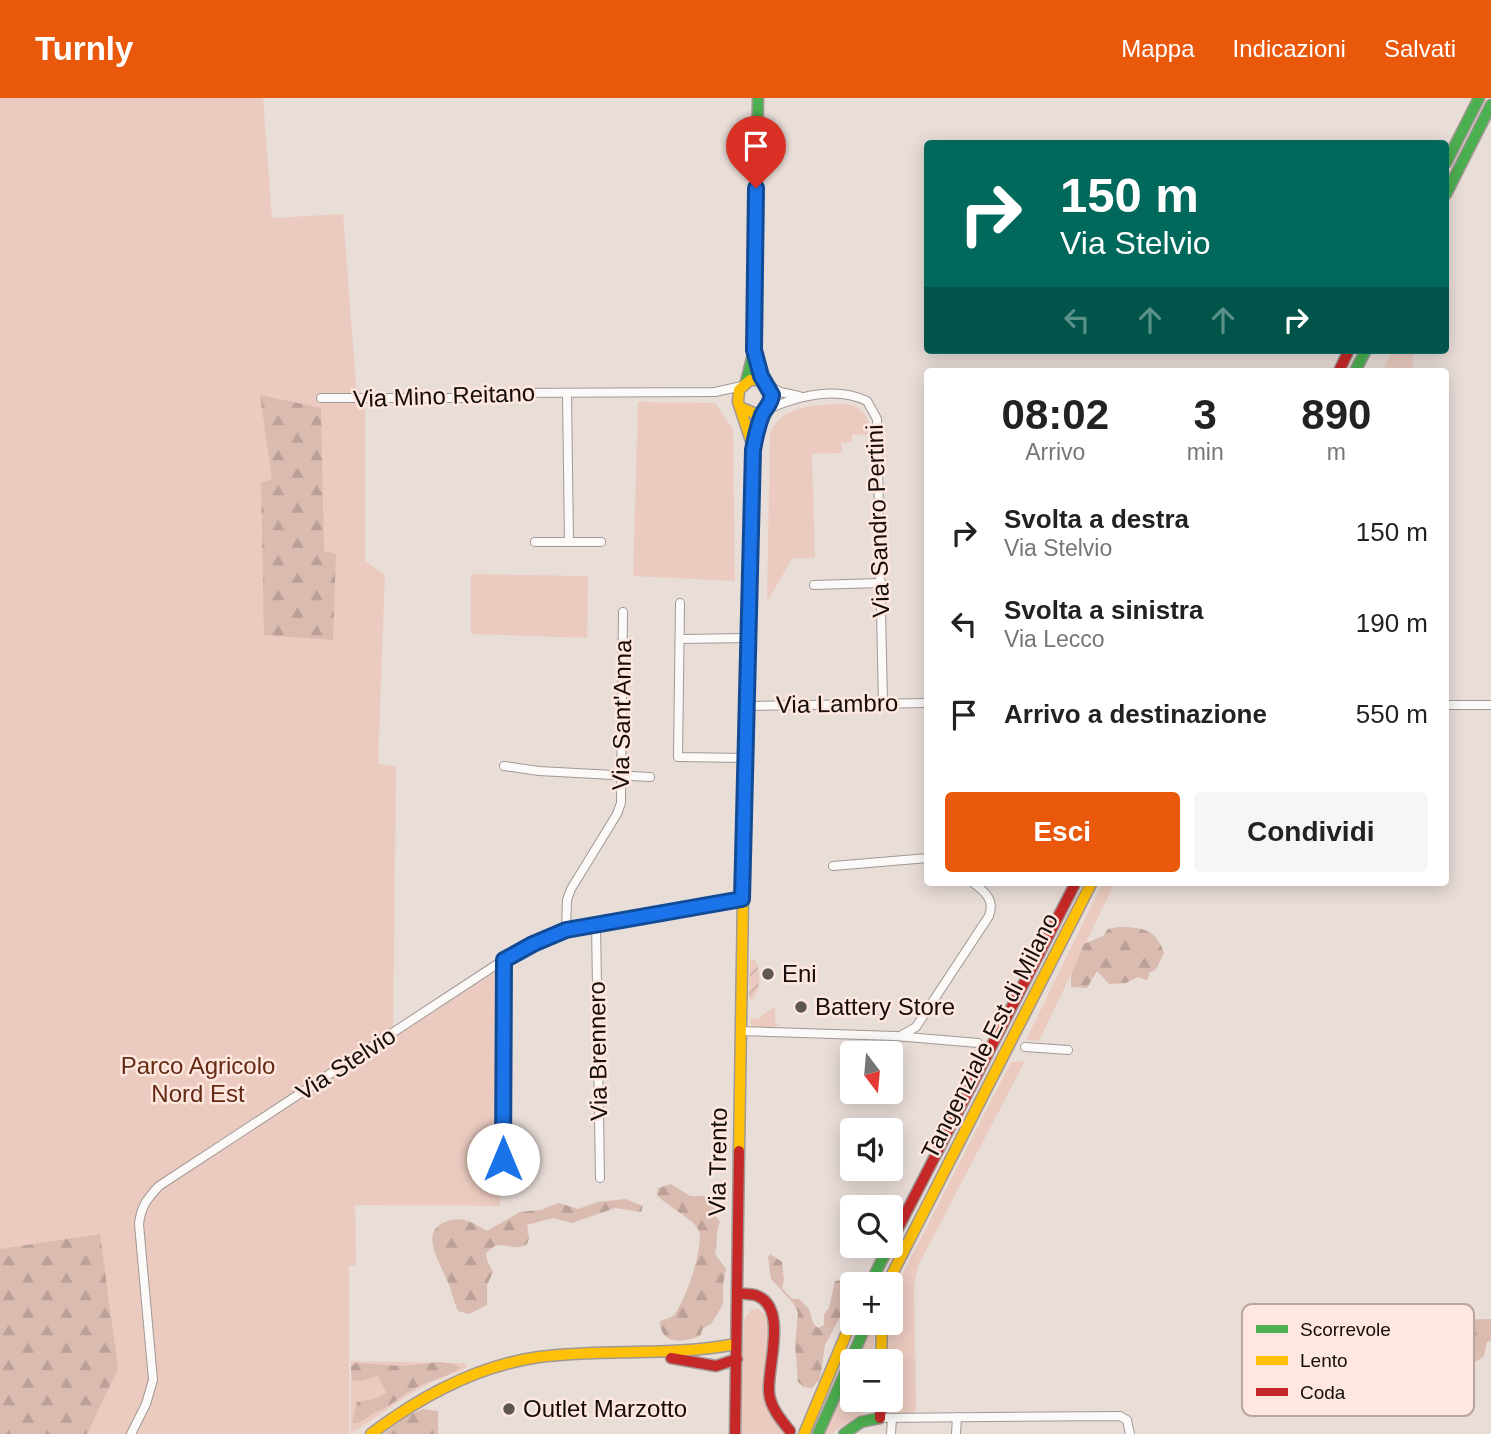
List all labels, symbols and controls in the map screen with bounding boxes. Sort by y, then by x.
text: Turnly [35,30,133,67]
text: Mappa [1121,35,1195,62]
text: Indicazioni [1233,35,1346,62]
text: Salvati [1384,35,1456,62]
pin [726,116,786,188]
icon: arrive [737,127,775,165]
icon: right [945,168,1036,259]
text: 150 m [1060,168,1199,222]
text: Via Stelvio [1060,225,1211,261]
icon: left [1058,301,1096,339]
icon: ahead [1131,301,1169,339]
icon: ahead [1204,301,1242,339]
icon: right [1277,301,1315,339]
street label: Via Mino Reitano [352,379,536,412]
text: 08:02 [1002,391,1109,438]
text: 3 [1193,391,1217,438]
text: 890 [1301,391,1371,438]
street label: Via Sandro Pertini [861,424,894,618]
text: Arrivo [1025,439,1085,465]
text: min [1187,439,1224,465]
text: m [1327,439,1346,465]
text: Svolta a destra [1004,504,1189,534]
icon: right [945,514,983,552]
text: 150 m [1356,517,1428,547]
text: Via Stelvio [1004,535,1112,561]
text: Svolta a sinistra [1004,595,1203,625]
icon: left [945,605,983,643]
text: 190 m [1356,608,1428,638]
text: Via Lecco [1004,626,1105,652]
street label: Via Sant'Anna [607,639,636,791]
street label: Via Lambro [776,689,898,718]
icon: arrive [945,696,983,734]
text: Arrivo a destinazione [1004,699,1267,729]
text: 550 m [1356,699,1428,729]
button: Esci [945,792,1180,872]
button: Condividi [1194,792,1428,872]
street label: Tangenziale Est di Milano [916,908,1063,1163]
place label: Eni [782,960,817,987]
marker: Eni [760,966,776,982]
street label: Via Brennero [583,981,612,1121]
place label: Battery Store [815,993,955,1020]
marker: Battery Store [793,999,809,1015]
street label: Via Stelvio [291,1021,400,1106]
north arrow [840,1041,903,1104]
map controls [840,1041,903,1412]
park label: Parco Agricolo Nord Est [121,1052,275,1107]
street label: Via Trento [703,1107,732,1217]
button: sound [840,1118,903,1181]
position arrow [466,1122,540,1196]
button: search [840,1195,903,1258]
button: + [840,1272,903,1335]
legend [1242,1304,1474,1416]
text: Scorrevole [1300,1319,1391,1340]
button: − [840,1349,903,1412]
text: Lento [1300,1350,1348,1371]
text: Coda [1300,1382,1346,1403]
place label: Outlet Marzotto [523,1395,687,1422]
marker: Outlet Marzotto [501,1401,517,1417]

